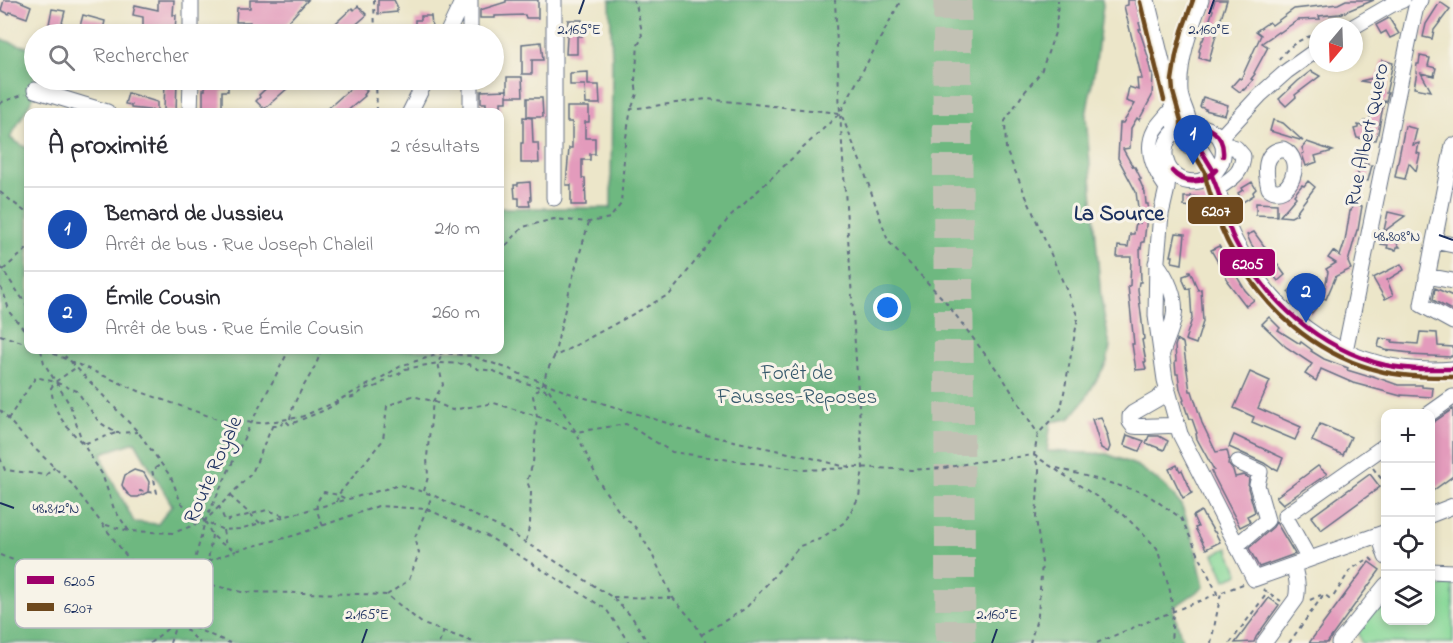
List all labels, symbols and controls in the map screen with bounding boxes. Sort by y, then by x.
north arrow [1309,18,1363,72]
text: 2.165°E [557,19,601,41]
text: 2.160°E [1188,19,1230,41]
search box [24,24,504,90]
icon: search [45,41,78,74]
text: Rechercher [93,41,189,73]
street label: Rue Albert Quero [1338,60,1398,210]
pin: 1 [1174,116,1212,165]
text: À proximité [48,128,168,166]
text: 2 résultats [391,133,480,162]
line badge: 6207 [1187,196,1244,225]
text: Bernard de Jussieu [105,199,284,231]
district label: La Source [1074,199,1165,231]
text: 6207 [1201,200,1231,224]
text: 1 [64,215,71,244]
text: 210 m [435,215,480,244]
text: 48.808°N [1374,226,1420,248]
text: Arrêt de bus · Rue Joseph Chaleil [105,231,373,260]
line badge: 6205 [1219,248,1276,277]
text: 6205 [1231,253,1264,277]
pin: 2 [1286,274,1326,323]
text: Émile Cousin [105,283,220,315]
your location [873,293,902,322]
text: 2 [63,299,72,328]
text: 260 m [432,299,480,328]
text: Arrêt de bus · Rue Émile Cousin [105,315,363,344]
park label: Forêt de Fausses-Reposes [716,359,877,413]
map controls [1381,409,1435,625]
button: + [1381,409,1435,463]
street label: Route Royale [177,411,253,529]
button: − [1381,463,1435,517]
text: 48.812°N [33,498,79,520]
button: locate [1381,517,1435,571]
legend [15,559,213,628]
text: 6205 [64,570,95,594]
button: layers [1381,571,1435,625]
text: 6207 [64,597,93,621]
text: 2.165°E [345,604,389,626]
text: 2.160°E [976,604,1018,626]

